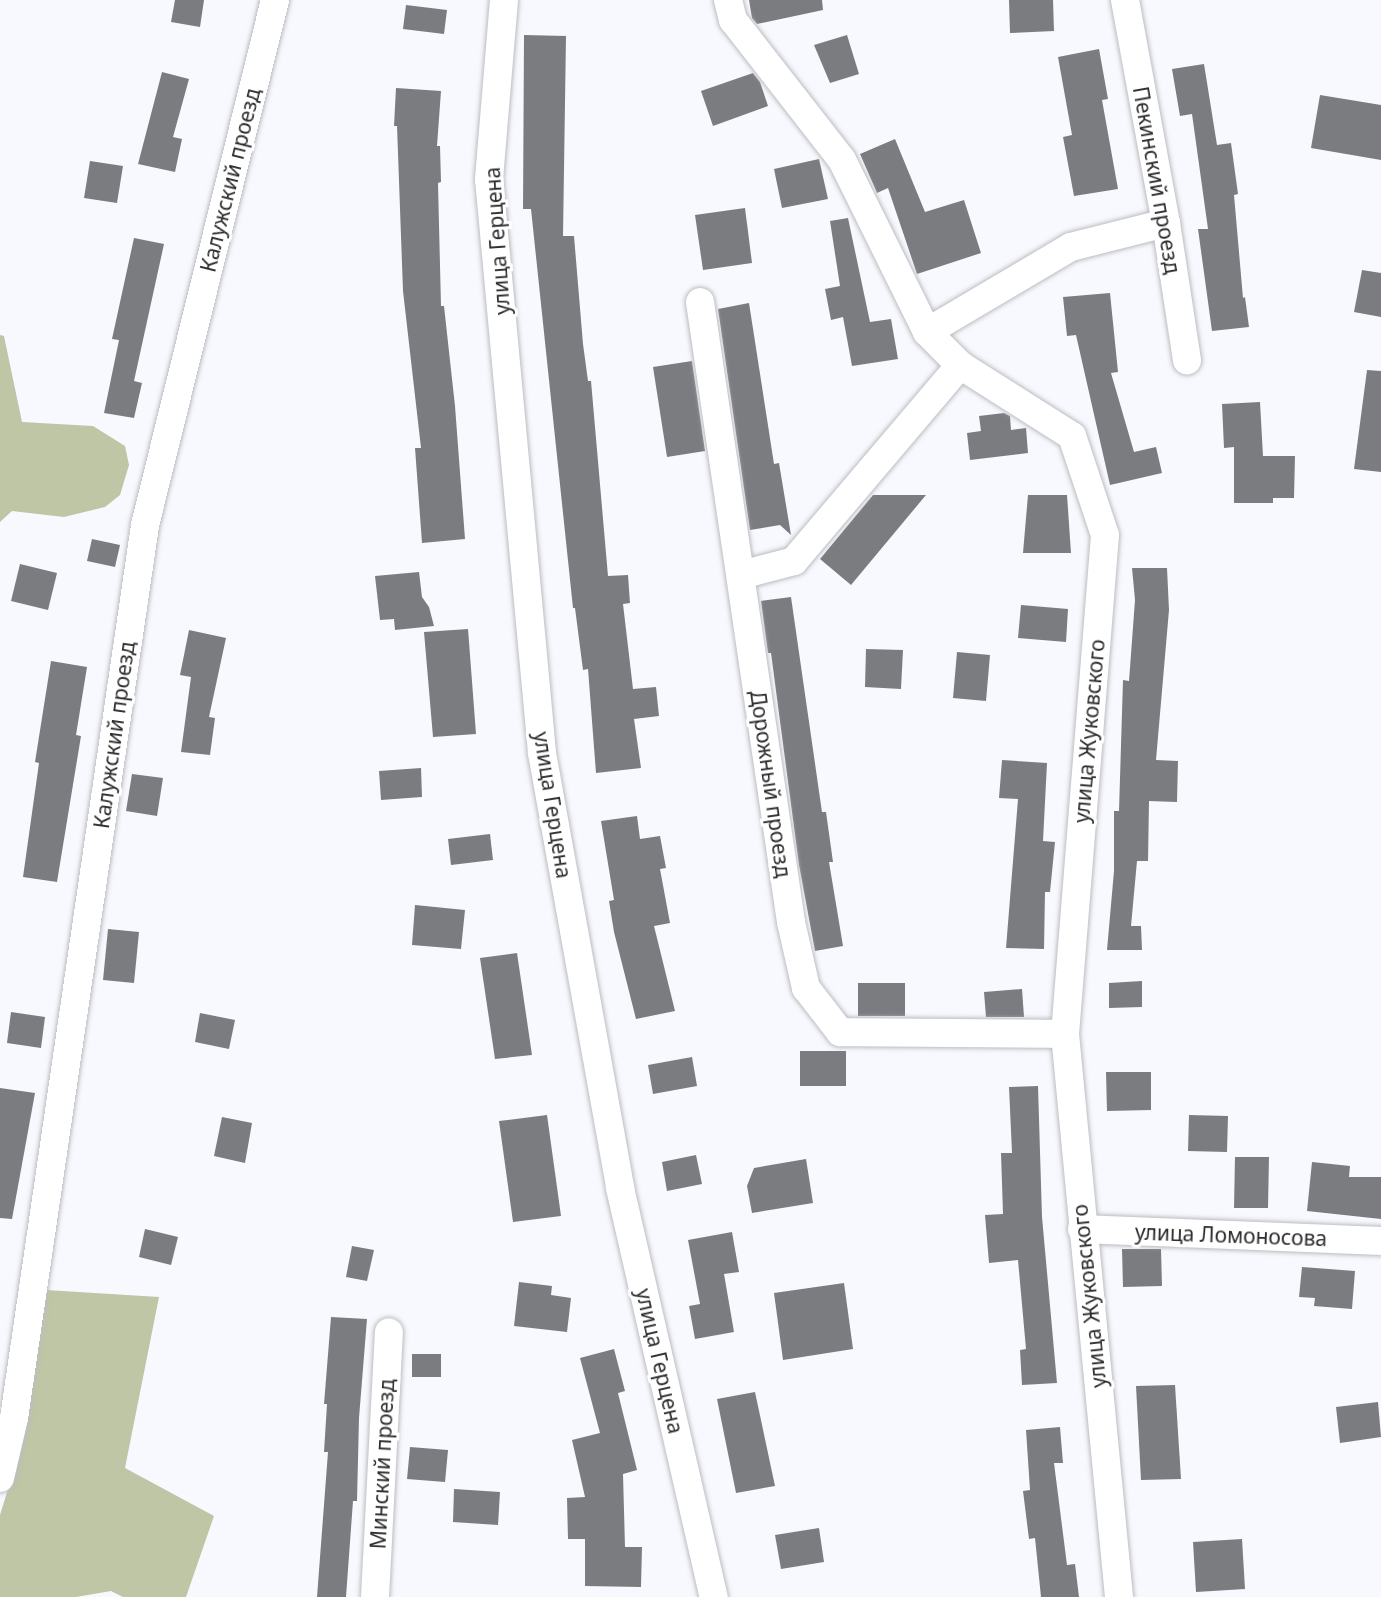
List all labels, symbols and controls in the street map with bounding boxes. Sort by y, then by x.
street label: Пекинский проезд [1128,84,1186,276]
street label: Калужский проезд [195,85,265,275]
street label: улица Герцена [479,166,515,316]
street label: улица Жуковского [1068,638,1110,824]
street label: Калужский проезд [88,640,140,830]
street label: Дорожный проезд [745,689,797,879]
street label: улица Герцена [529,730,577,880]
street label: улица Жуковского [1067,1203,1111,1389]
street label: улица Ломоносова [1135,1219,1327,1251]
street label: улица Герцена [631,1286,689,1436]
street label: Минский проезд [365,1378,399,1550]

